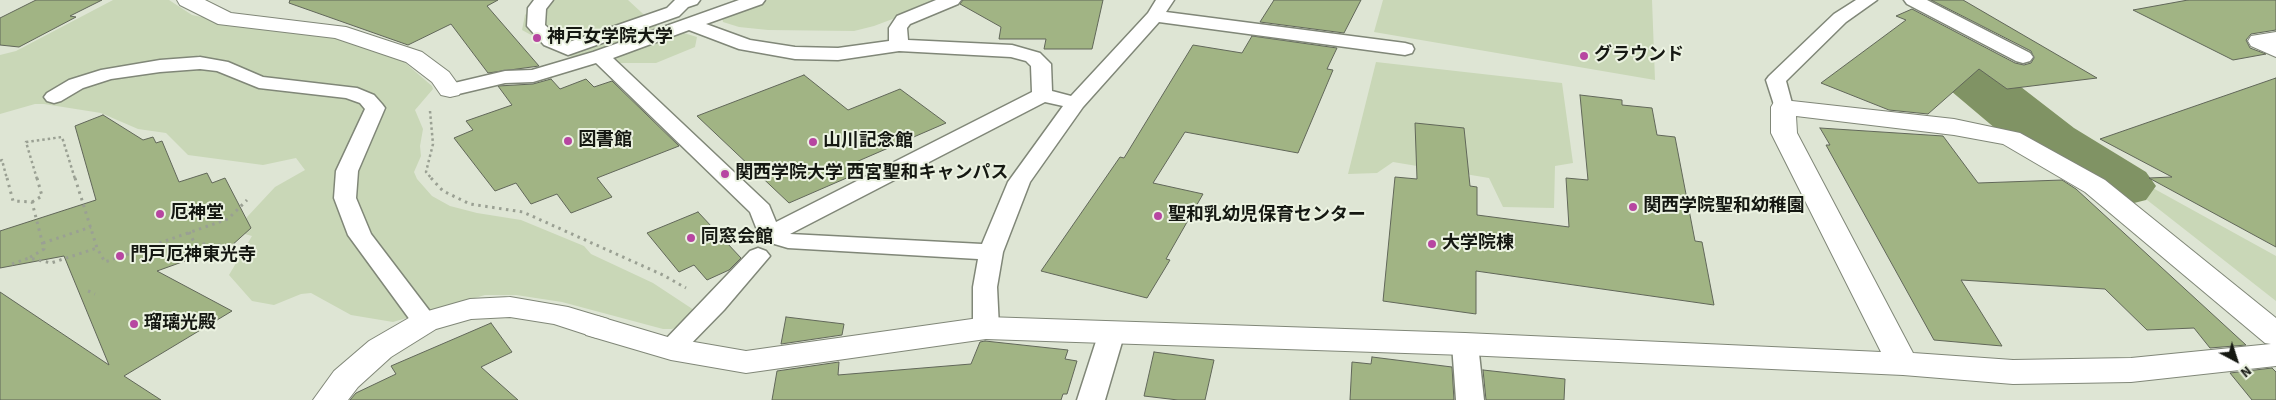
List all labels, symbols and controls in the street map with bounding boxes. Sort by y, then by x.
place label: 神戸女学院大学 [547,27,673,49]
marker: 神戸女学院大学 [531,32,543,44]
place label: グラウンド [1594,45,1684,67]
marker: グラウンド [1578,50,1590,62]
place label: 図書館 [578,130,632,152]
place label: 山川記念館 [823,131,913,153]
marker: 図書館 [562,135,574,147]
marker: 山川記念館 [807,136,819,148]
place label: 関西学院大学 西宮聖和キャンパス [735,163,1009,185]
marker: 関西学院大学 西宮聖和キャンパス [719,168,731,180]
place label: 関西学院聖和幼稚園 [1643,196,1805,218]
marker: 関西学院聖和幼稚園 [1627,201,1639,213]
place label: 厄神堂 [170,203,224,225]
place label: 聖和乳幼児保育センター [1168,205,1366,227]
marker: 厄神堂 [154,208,166,220]
marker: 聖和乳幼児保育センター [1152,210,1164,222]
place label: 同窓会館 [701,227,773,249]
marker: 同窓会館 [685,232,697,244]
place label: 大学院棟 [1442,233,1514,255]
marker: 大学院棟 [1426,238,1438,250]
place label: 門戸厄神東光寺 [130,245,256,267]
marker: 門戸厄神東光寺 [114,250,126,262]
place label: 瑠璃光殿 [144,313,216,335]
marker: 瑠璃光殿 [128,318,140,330]
north arrow [2211,335,2261,385]
text: N [2236,361,2256,382]

